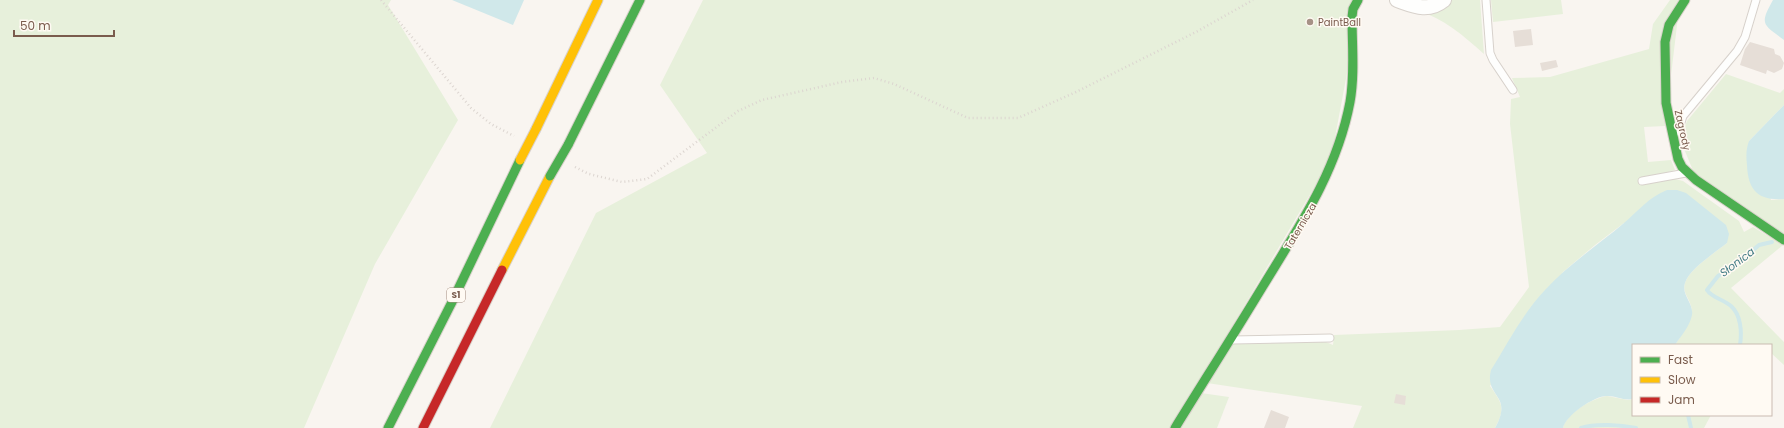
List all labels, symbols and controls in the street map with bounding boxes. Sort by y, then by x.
scale bar [14,12,114,38]
place label: PaintBall [1318,15,1361,30]
text: 50 m [20,17,51,34]
marker: PaintBall [1305,17,1315,27]
street label: Zagrody [1671,108,1695,152]
street label: Taternicza [1281,200,1320,252]
water label: Słonica [1716,243,1758,280]
road number: S1 [447,288,465,302]
legend [1632,344,1772,416]
text: Fast [1668,351,1693,368]
text: Slow [1668,371,1696,388]
text: Jam [1668,391,1695,408]

